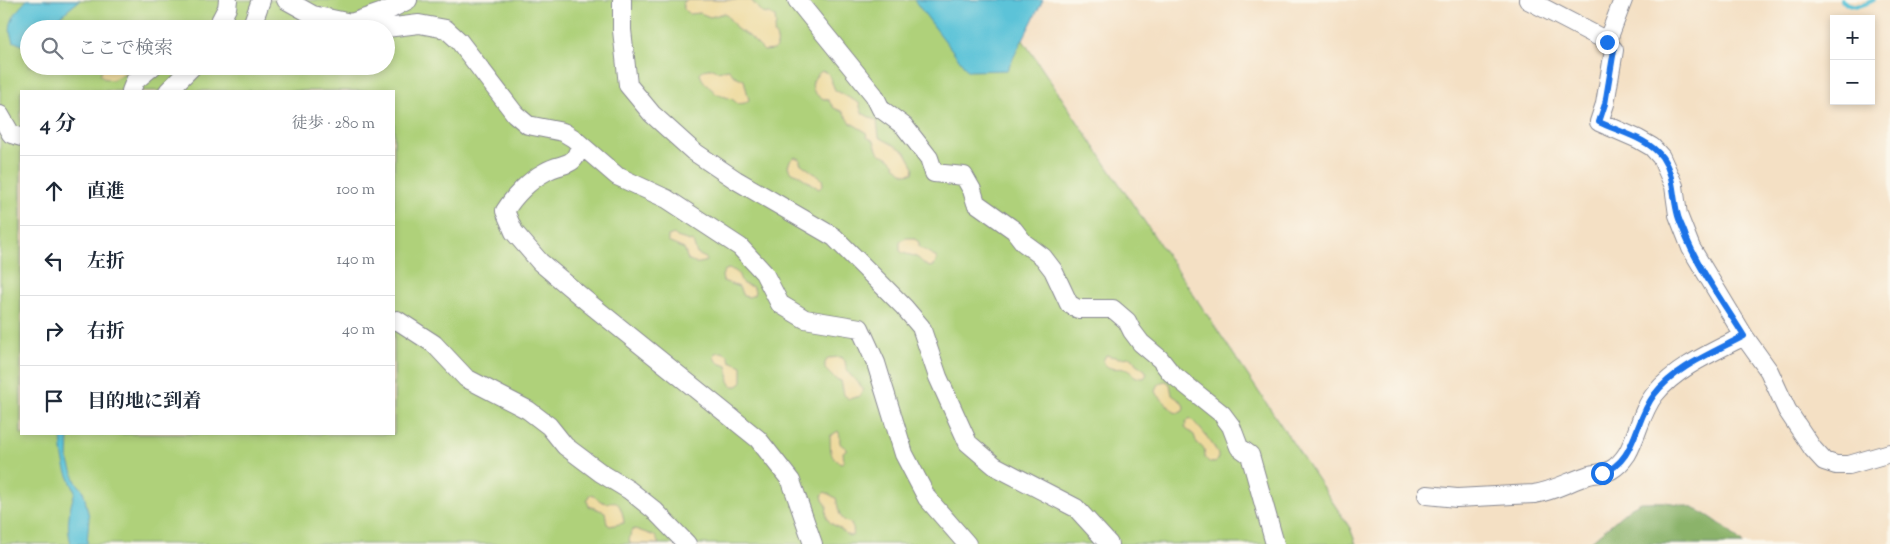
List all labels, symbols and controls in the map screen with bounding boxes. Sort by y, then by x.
map controls [1830,15,1875,105]
button: + [1830,15,1875,60]
search box [20,20,395,75]
route end [1596,31,1619,54]
icon: search [38,34,66,62]
text: ここで検索 [78,36,173,63]
button: − [1830,60,1875,105]
text: 4 分 [40,110,76,140]
text: 徒歩 · 280 m [292,113,375,136]
icon: ahead [40,177,68,205]
text: 直進 [87,179,125,206]
text: 100 m [336,179,375,202]
icon: left [40,247,68,275]
text: 左折 [87,249,125,276]
text: 140 m [337,249,375,272]
icon: right [40,317,68,345]
text: 右折 [87,319,125,346]
text: 40 m [342,319,375,342]
icon: arrive [40,387,68,415]
text: 目的地に到着 [87,389,201,416]
route start [1591,462,1614,485]

